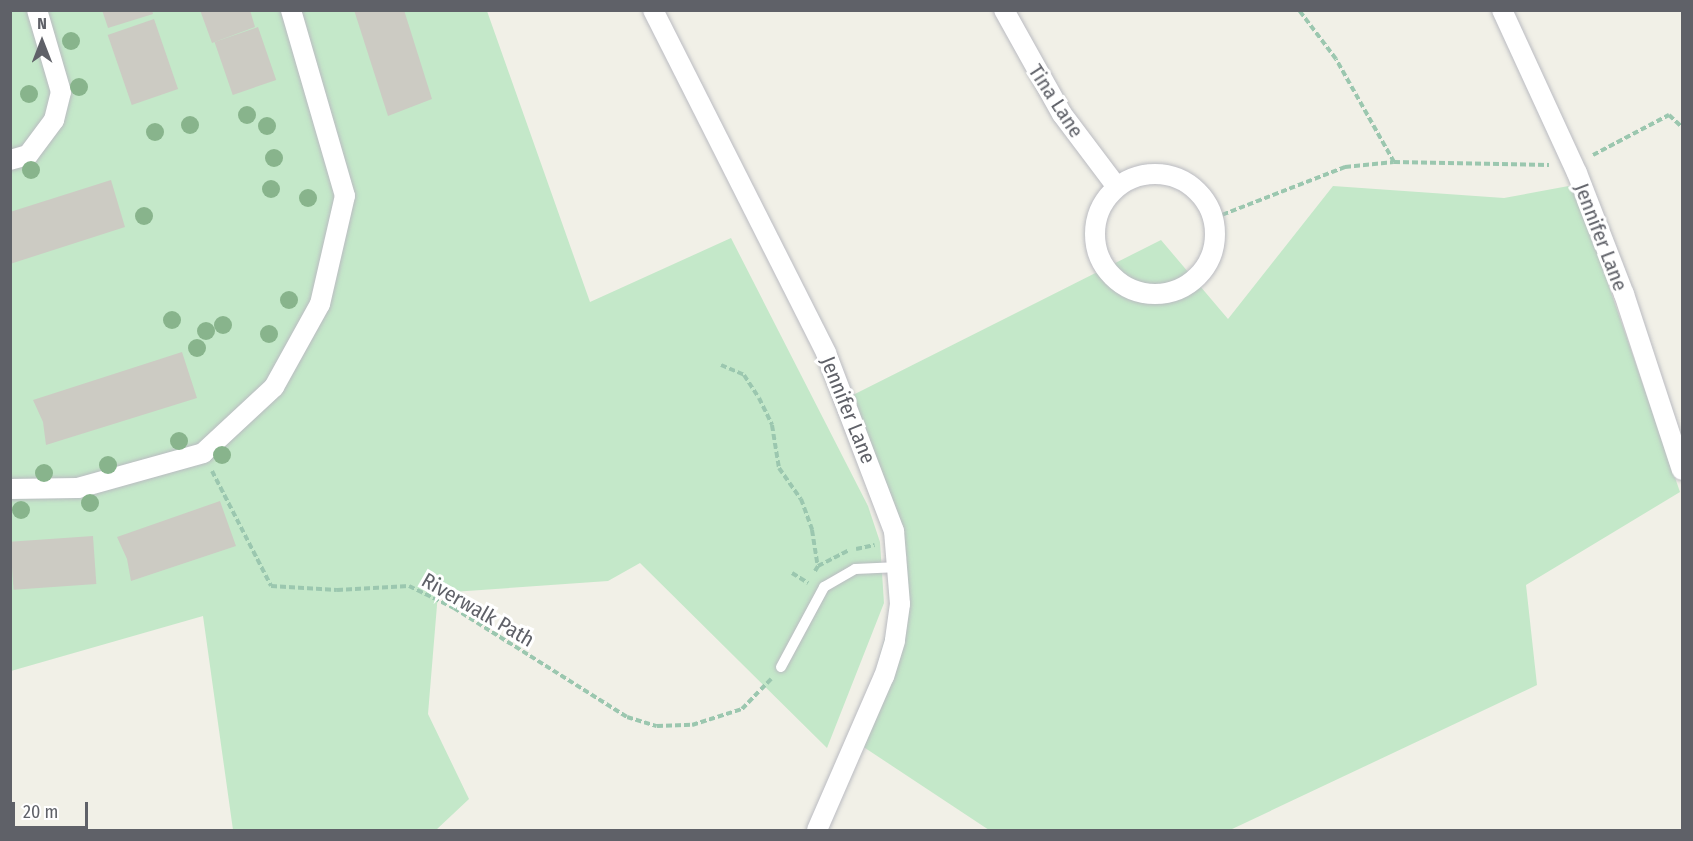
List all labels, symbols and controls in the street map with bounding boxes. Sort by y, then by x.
north arrow [12,12,72,72]
text: N [37,14,47,33]
street label: Tina Lane [1023,60,1089,142]
street label: Jennifer Lane [1569,180,1633,294]
street label: Jennifer Lane [815,353,881,467]
street label: Riverwalk Path [417,568,539,652]
scale bar [15,790,92,828]
text: 20 m [23,801,58,823]

